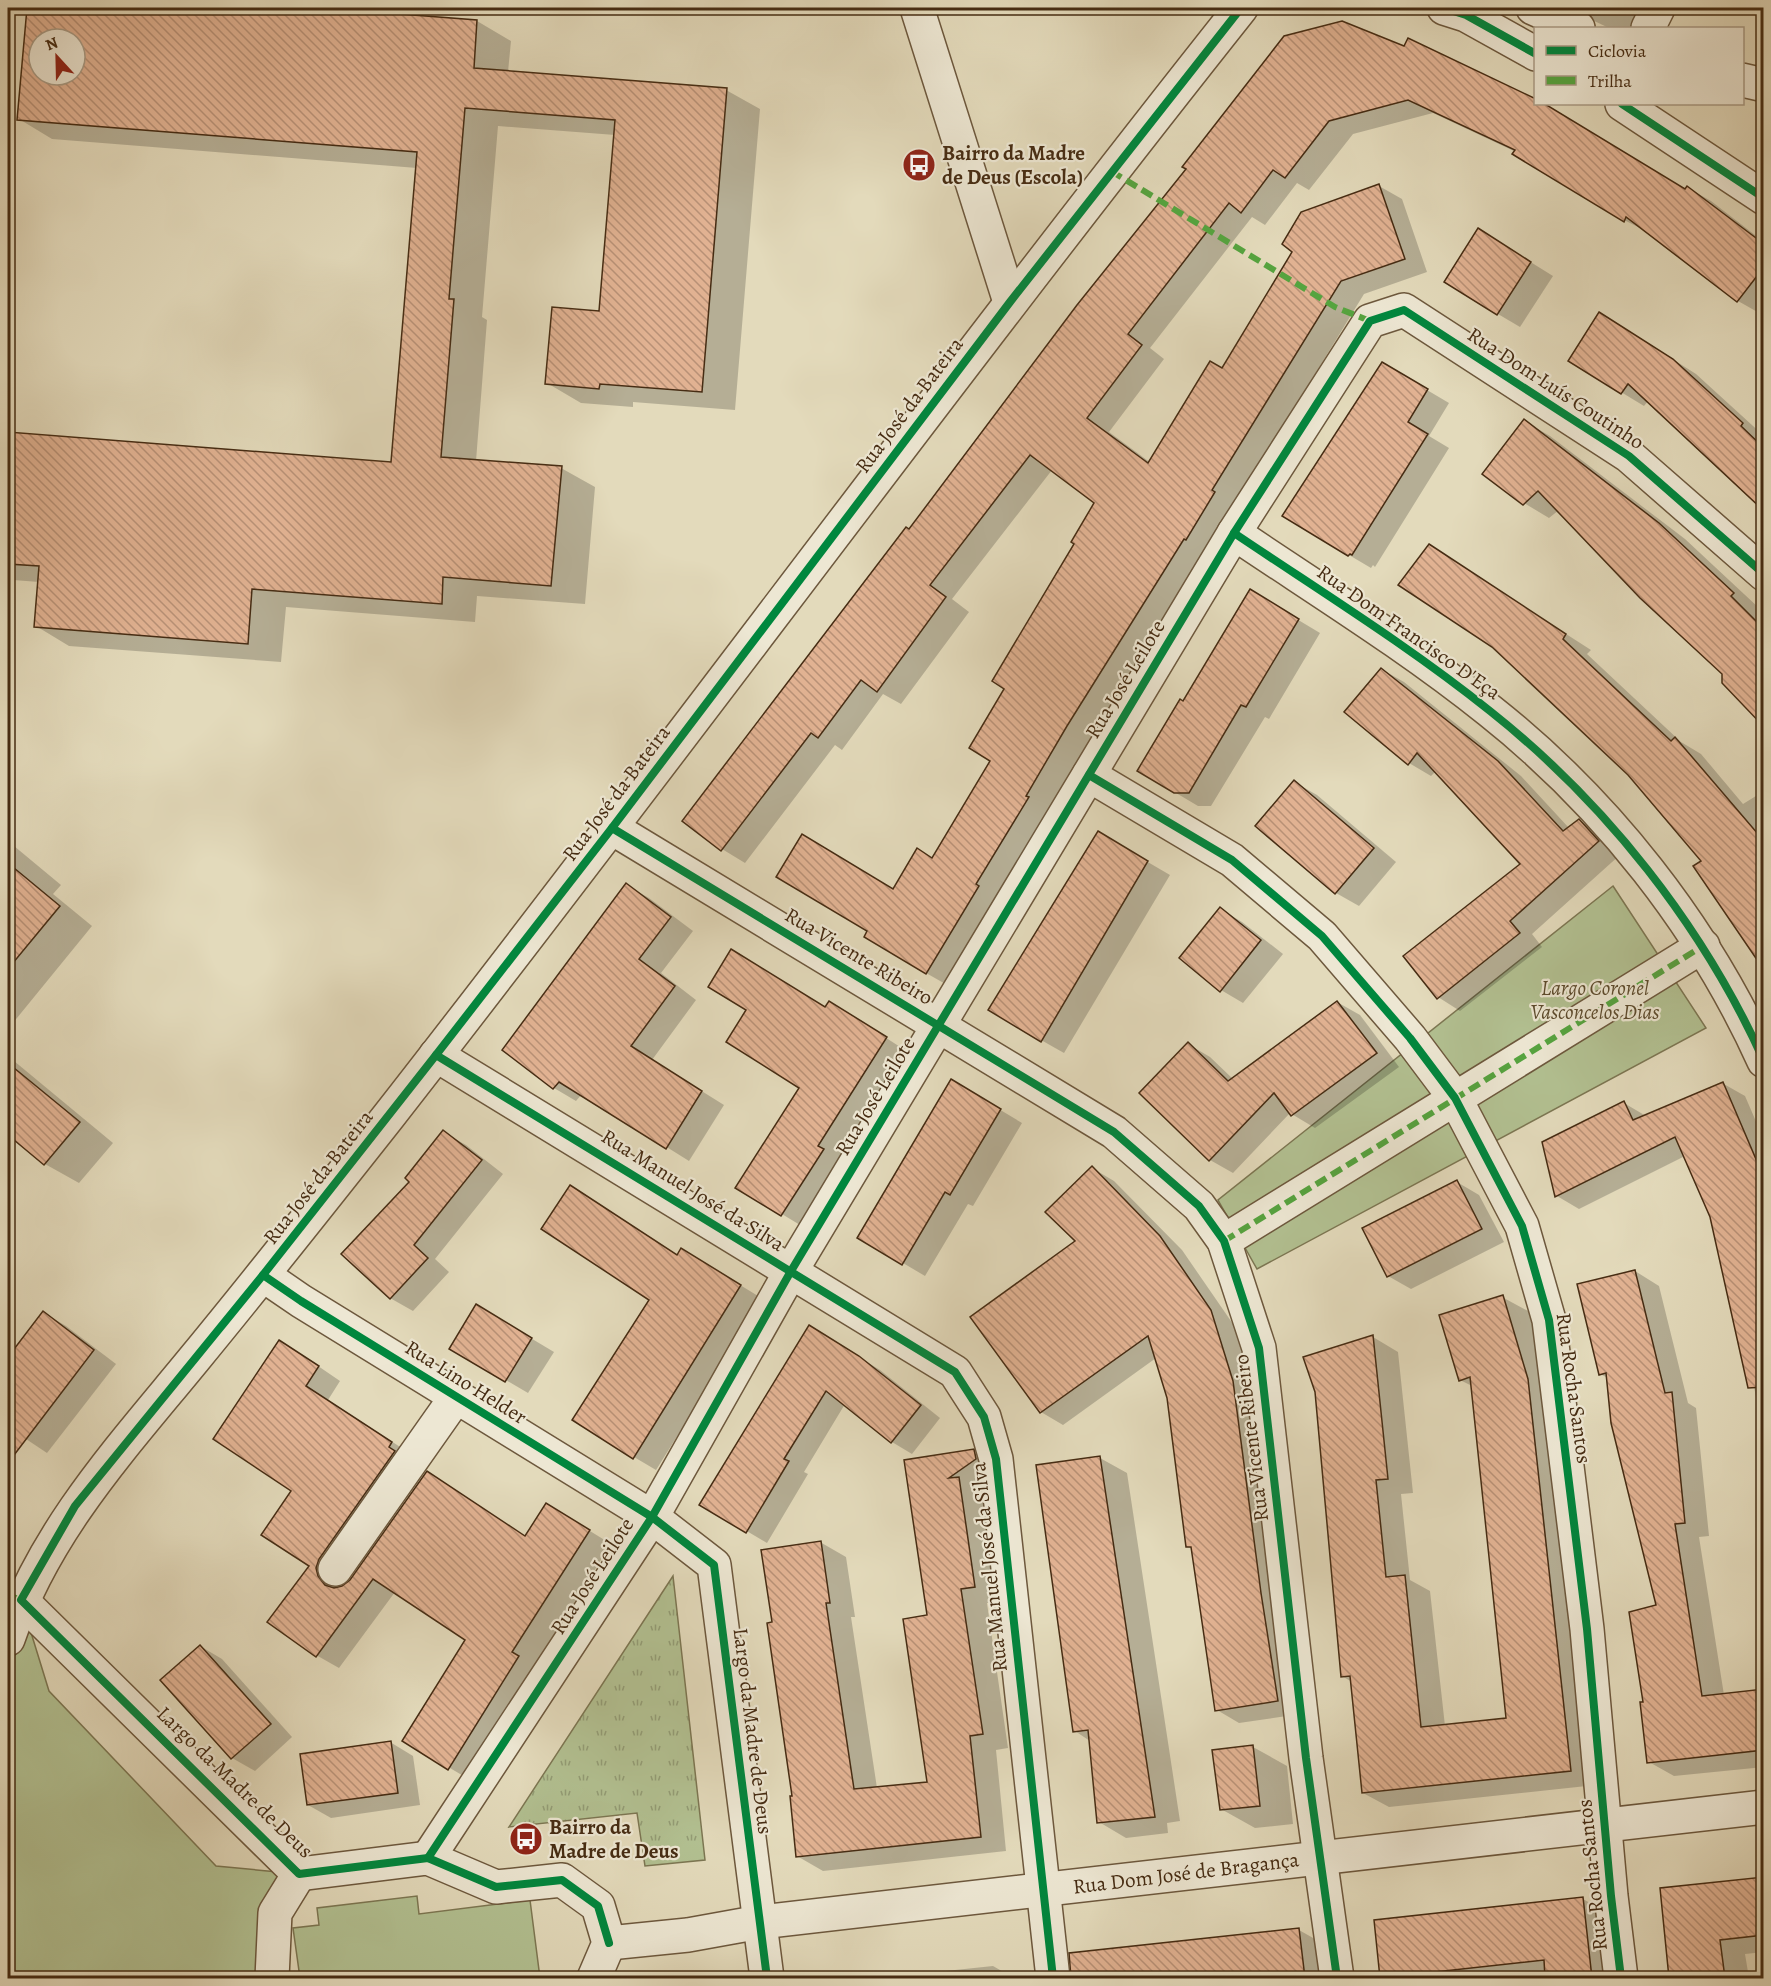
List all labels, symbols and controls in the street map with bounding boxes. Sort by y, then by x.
north arrow [27,27,87,87]
legend [1534,27,1744,105]
text: N [42,32,62,56]
text: Ciclovia [1588,39,1647,63]
text: Trilha [1588,69,1632,93]
place label: Bairro da Madre de Deus (Escola) [942,139,1085,191]
bus stop icon: Bairro da Madre de Deus (Escola) [901,147,937,183]
street label: Rua Dom Luís Coutinho [1462,320,1650,456]
street label: Rua José da Bateira [849,331,969,479]
street label: Rua Dom Francisco D'Eça [1311,558,1507,706]
street label: Rua José Leilote [1079,614,1171,744]
street label: Rua José da Bateira [556,719,676,867]
street label: Rua Vicente Ribeiro [780,901,938,1011]
park label: Largo Coronel Vasconcelos Dias [1531,974,1659,1026]
street label: Rua José Leilote [829,1031,921,1161]
street label: Rua José da Bateira [257,1104,379,1250]
street label: Rua Manuel José da Silva [596,1122,790,1258]
street label: Rua Rocha Santos [1550,1311,1598,1465]
street label: Rua Lino Helder [400,1333,532,1431]
street label: Rua Vicente Ribeiro [1227,1353,1275,1523]
street label: Rua Manuel José da Silva [964,1460,1014,1673]
street label: Rua José Leilote [544,1512,640,1640]
street label: Largo da Madre de Deus [726,1626,780,1836]
street label: Largo da Madre de Deus [151,1700,319,1864]
street label: Rua Rocha Santos [1570,1798,1614,1952]
place label: Bairro da Madre de Deus [549,1813,679,1865]
bus stop icon: Bairro da Madre de Deus [508,1821,544,1857]
street label: Rua Dom José de Bragança [1071,1845,1301,1901]

